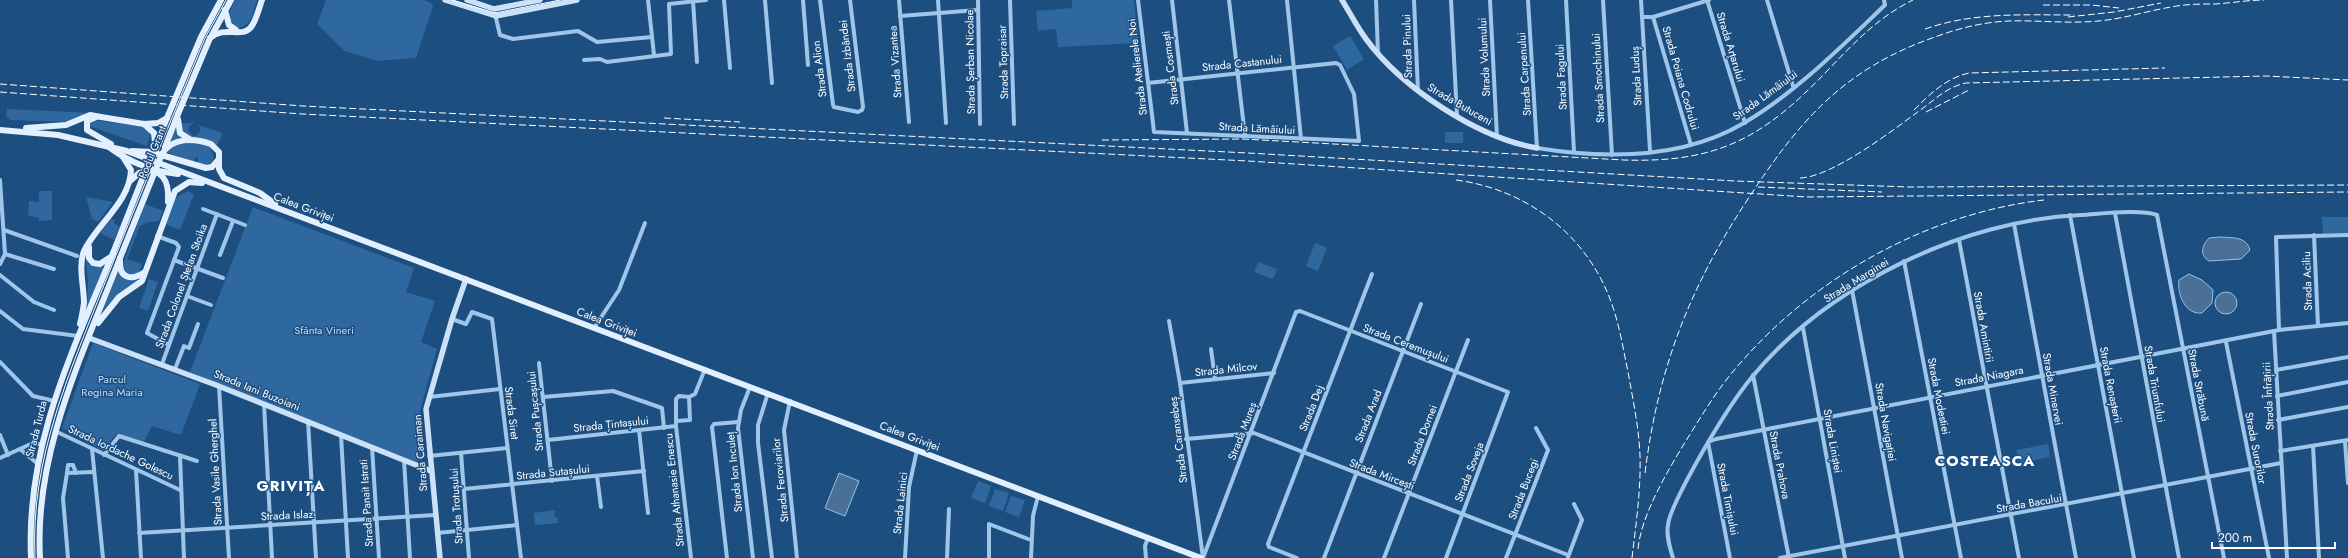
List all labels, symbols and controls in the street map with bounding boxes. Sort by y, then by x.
street label: Strada Șerban Nicolae [961,9,979,115]
street label: Strada Arțarului [1713,10,1749,84]
street label: Strada Pinului [1398,14,1416,78]
street label: Strada Volumului [1474,17,1494,97]
street label: Strada Atelierele Noi [1123,18,1151,116]
street label: Strada Izbândei [835,19,859,93]
street label: Strada Topraisar [994,24,1012,99]
street label: Strada Poiana Codrului [1659,24,1704,132]
street label: Strada Vizantea [884,25,906,99]
street label: Strada Cosmești [1157,30,1182,106]
street label: Strada Carpenului [1513,31,1535,116]
street label: Strada Smochinului [1588,33,1608,123]
street label: Strada Alion [808,40,830,98]
street label: Strada Fagului [1551,43,1571,111]
street label: Strada Luduș [1626,45,1646,106]
street label: Strada Castanului [1201,51,1283,75]
street label: Strada Lămâiului [1729,66,1801,124]
street label: Strada Butuceni [1425,79,1496,129]
street label: Strada Lămâiului [1218,118,1296,138]
street label: Podul Grant [134,123,170,181]
street label: Calea Griviței [271,188,337,226]
street label: Strada Colonel Ștefan Stoika [151,222,211,350]
street label: Strada Aciliu [2298,251,2316,311]
street label: Strada Marginei [1820,254,1892,306]
street label: Strada Amintirii [1970,290,1998,364]
street label: Calea Griviței [574,303,640,341]
street label: Strada Ceremușului [1361,319,1451,367]
park label: Sfânta Vineri [294,322,354,338]
street label: Strada Triumfului [2140,344,2170,424]
street label: Strada Renașterii [2096,345,2126,425]
street label: Strada Străbună [2184,347,2214,423]
street label: Strada Minervei [2039,352,2067,427]
street label: Strada Modestiei [1924,356,1954,436]
street label: Strada Milcov [1194,358,1258,380]
street label: Strada Niagara [1953,361,2025,391]
street label: Strada Înfrățirii [2258,361,2278,431]
street label: Strada Iani Buzoiani [211,365,303,415]
street label: Strada Pușcașului [523,370,547,452]
park label: Parcul Regina Maria [81,371,143,400]
street label: Strada Navigației [1871,381,1901,463]
street label: Strada Dej [1295,382,1327,434]
street label: Strada Siret [501,386,523,441]
street label: Strada Arad [1351,387,1385,445]
street label: Strada Caransebeș [1165,395,1191,484]
street label: Strada Turda [21,399,51,459]
street label: Strada Mureș [1224,399,1261,462]
street label: Strada Dornei [1403,402,1441,468]
street label: Strada Liniștei [1820,408,1847,474]
street label: Strada Surorilor [2241,411,2271,486]
street label: Strada Țintașului [573,412,650,436]
street label: Strada Caraiman [409,414,431,492]
street label: Calea Griviței [877,417,943,455]
street label: Strada Vasile Gherghel [204,418,226,526]
street label: Strada Iordache Golescu [66,420,176,484]
street label: Strada Prahova [1766,430,1794,500]
street label: Strada Ion Inculeț [722,431,746,513]
street label: Strada Athanasie Enescu [660,433,688,547]
street label: Strada Feroviarilor [768,437,792,523]
street label: Strada Soveja [1450,440,1488,504]
district label: COSTEASCA [1935,450,2035,472]
street label: Strada Mircești [1347,454,1417,494]
street label: Strada Bucegi [1504,456,1542,522]
street label: Strada Panait Istrati [355,459,377,547]
street label: Strada Sutașului [516,460,591,484]
street label: Strada Timișului [1713,461,1743,537]
street label: Strada Trotușului [445,467,467,545]
street label: Strada Lainici [889,471,911,535]
district label: GRIVIȚA [257,475,325,497]
street label: Strada Bacului [1995,489,2063,517]
street label: Strada Islaz [260,506,314,524]
scale bar [2212,524,2335,550]
text: 200 m [2218,529,2252,547]

